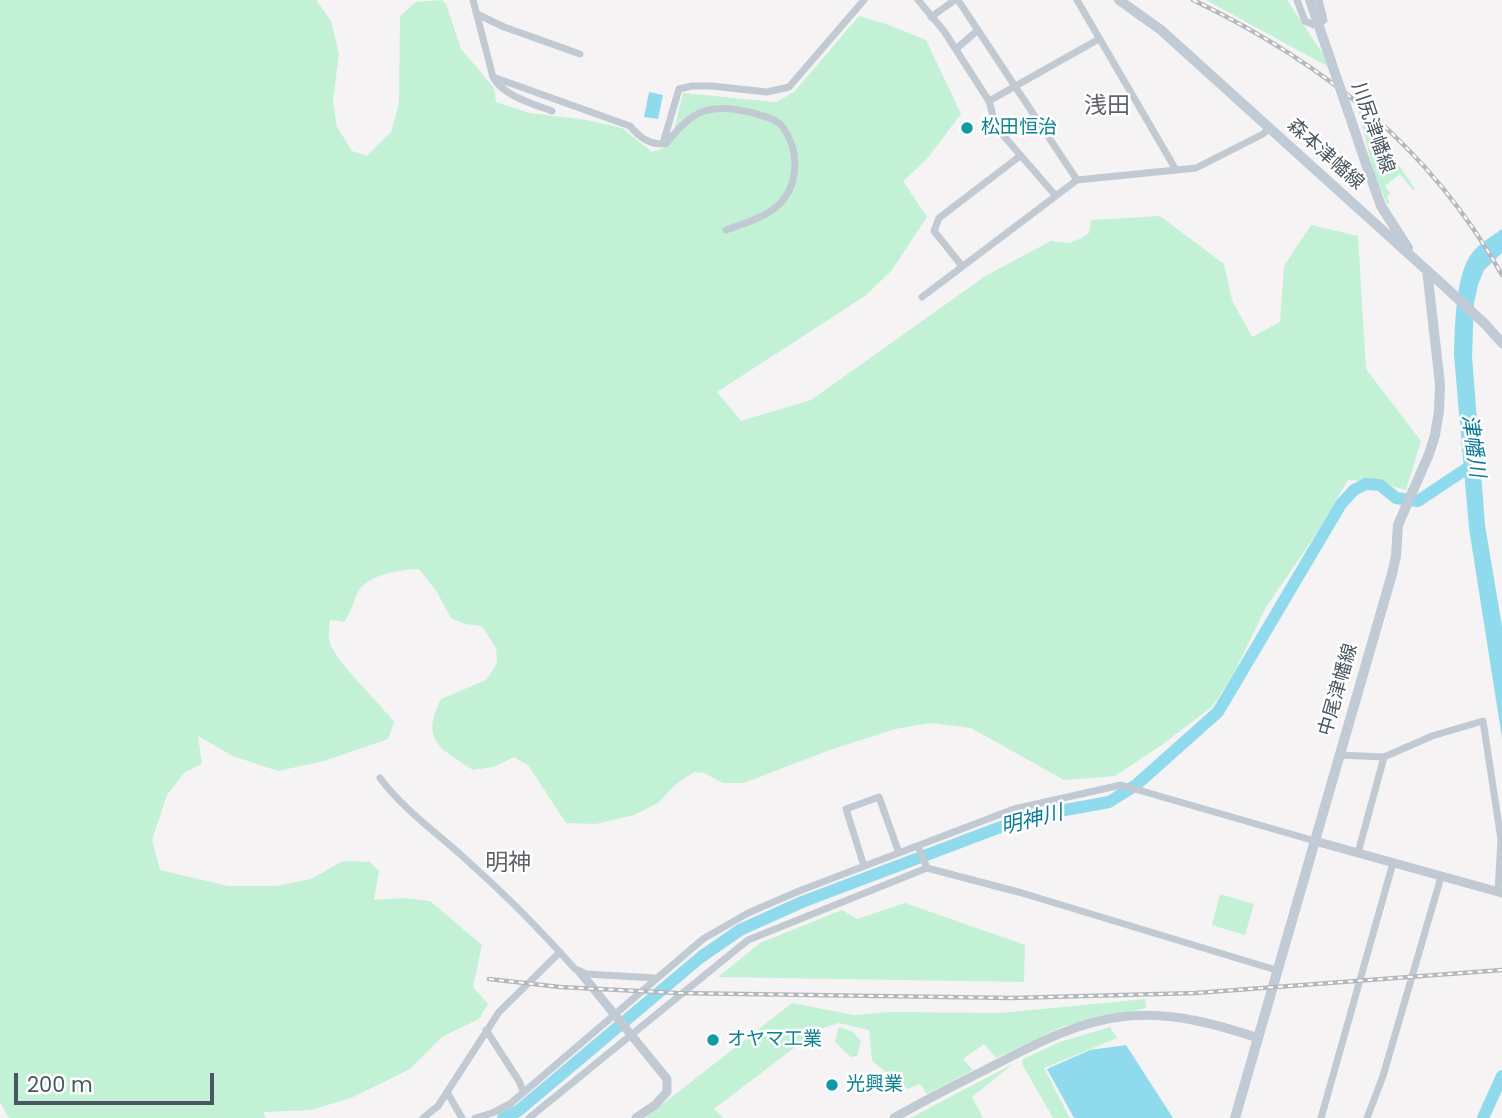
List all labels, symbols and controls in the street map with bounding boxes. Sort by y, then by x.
street label: 川尻津幡線 [1346,79,1398,177]
district label: 浅田 [1084,93,1130,121]
street label: 森本津幡線 [1282,115,1368,195]
place label: 松田恒治 [981,117,1057,139]
marker: 松田恒治 [959,120,975,136]
water label: 津幡川 [1455,413,1489,479]
street label: 中尾津幡線 [1315,641,1363,739]
water label: 明神川 [998,801,1066,841]
district label: 明神 [485,850,531,878]
place label: オヤマ工業 [727,1029,822,1051]
marker: オヤマ工業 [705,1032,721,1048]
scale bar [18,1058,217,1102]
text: 200 m [27,1070,93,1099]
place label: 光興業 [846,1074,903,1096]
marker: 光興業 [824,1077,840,1093]

